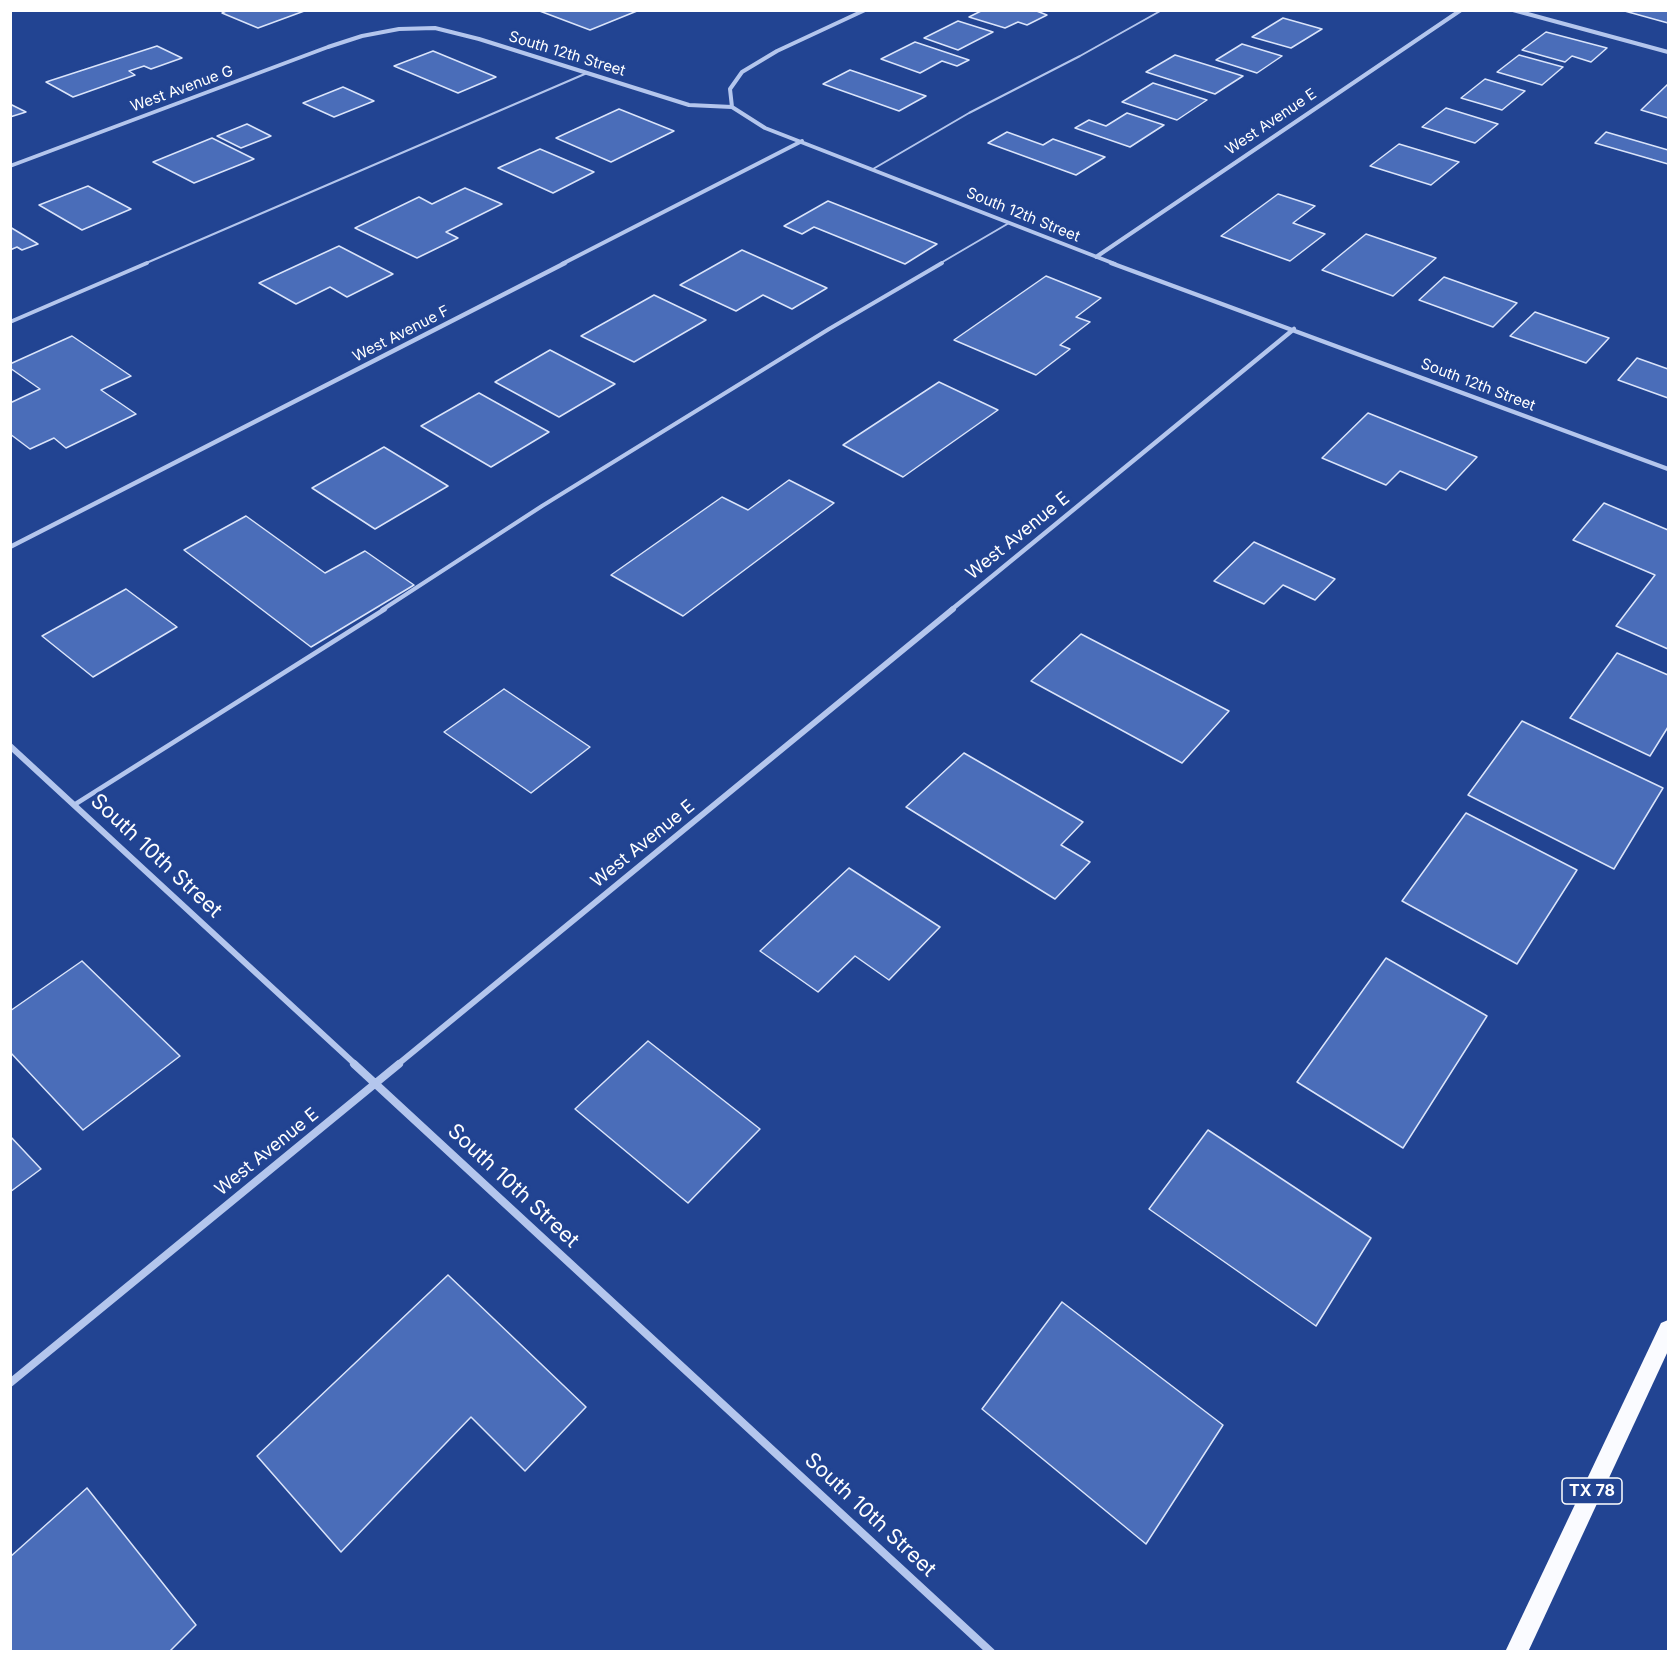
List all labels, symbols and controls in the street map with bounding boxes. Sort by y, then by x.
street label: South 12th Street [506,28,628,80]
street label: West Avenue G [128,62,236,116]
street label: West Avenue E [1222,85,1320,159]
street label: South 12th Street [964,184,1082,246]
street label: West Avenue F [350,302,452,366]
street label: South 12th Street [1418,355,1538,415]
street label: West Avenue E [962,488,1074,584]
street label: South 10th Street [85,789,227,923]
street label: West Avenue E [587,796,699,892]
street label: West Avenue E [211,1104,323,1200]
street label: South 10th Street [442,1119,584,1253]
street label: South 10th Street [799,1448,941,1582]
road number: TX 78 [1562,1478,1622,1504]

